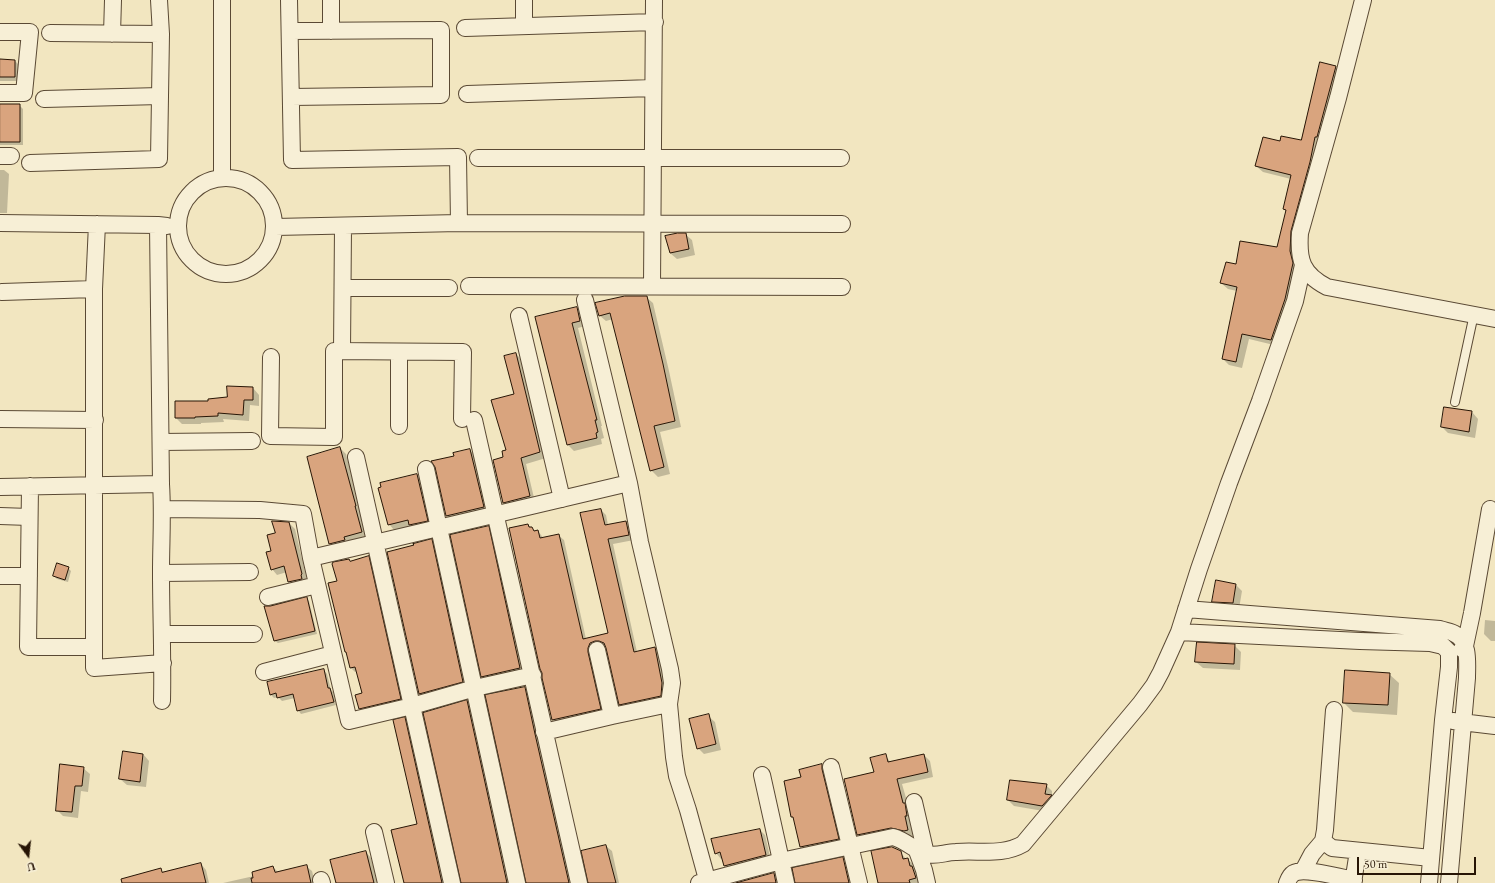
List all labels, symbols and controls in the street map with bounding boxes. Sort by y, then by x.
north arrow [8,835,48,875]
scale bar [1359,849,1478,875]
text: 50 m [1364,856,1387,872]
text: U [25,859,37,874]

